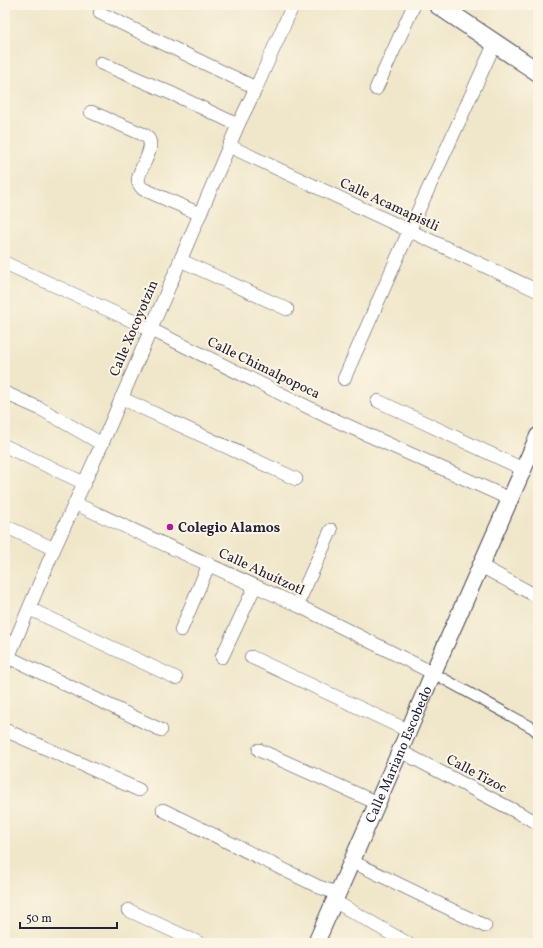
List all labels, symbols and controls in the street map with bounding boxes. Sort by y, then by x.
street label: Calle Acamapistli [337,174,442,237]
street label: Calle Xocoyotzin [106,277,163,380]
street label: Calle Chimalpopoca [204,333,323,404]
place label: Colegio Alamos [178,519,280,538]
marker: Colegio Alamos [165,522,175,532]
street label: Calle Ahuítzotl [215,544,307,601]
street label: Calle Mariano Escobedo [362,683,437,826]
street label: Calle Tizoc [443,750,510,798]
scale bar [20,904,117,930]
text: 50 m [26,911,52,927]

